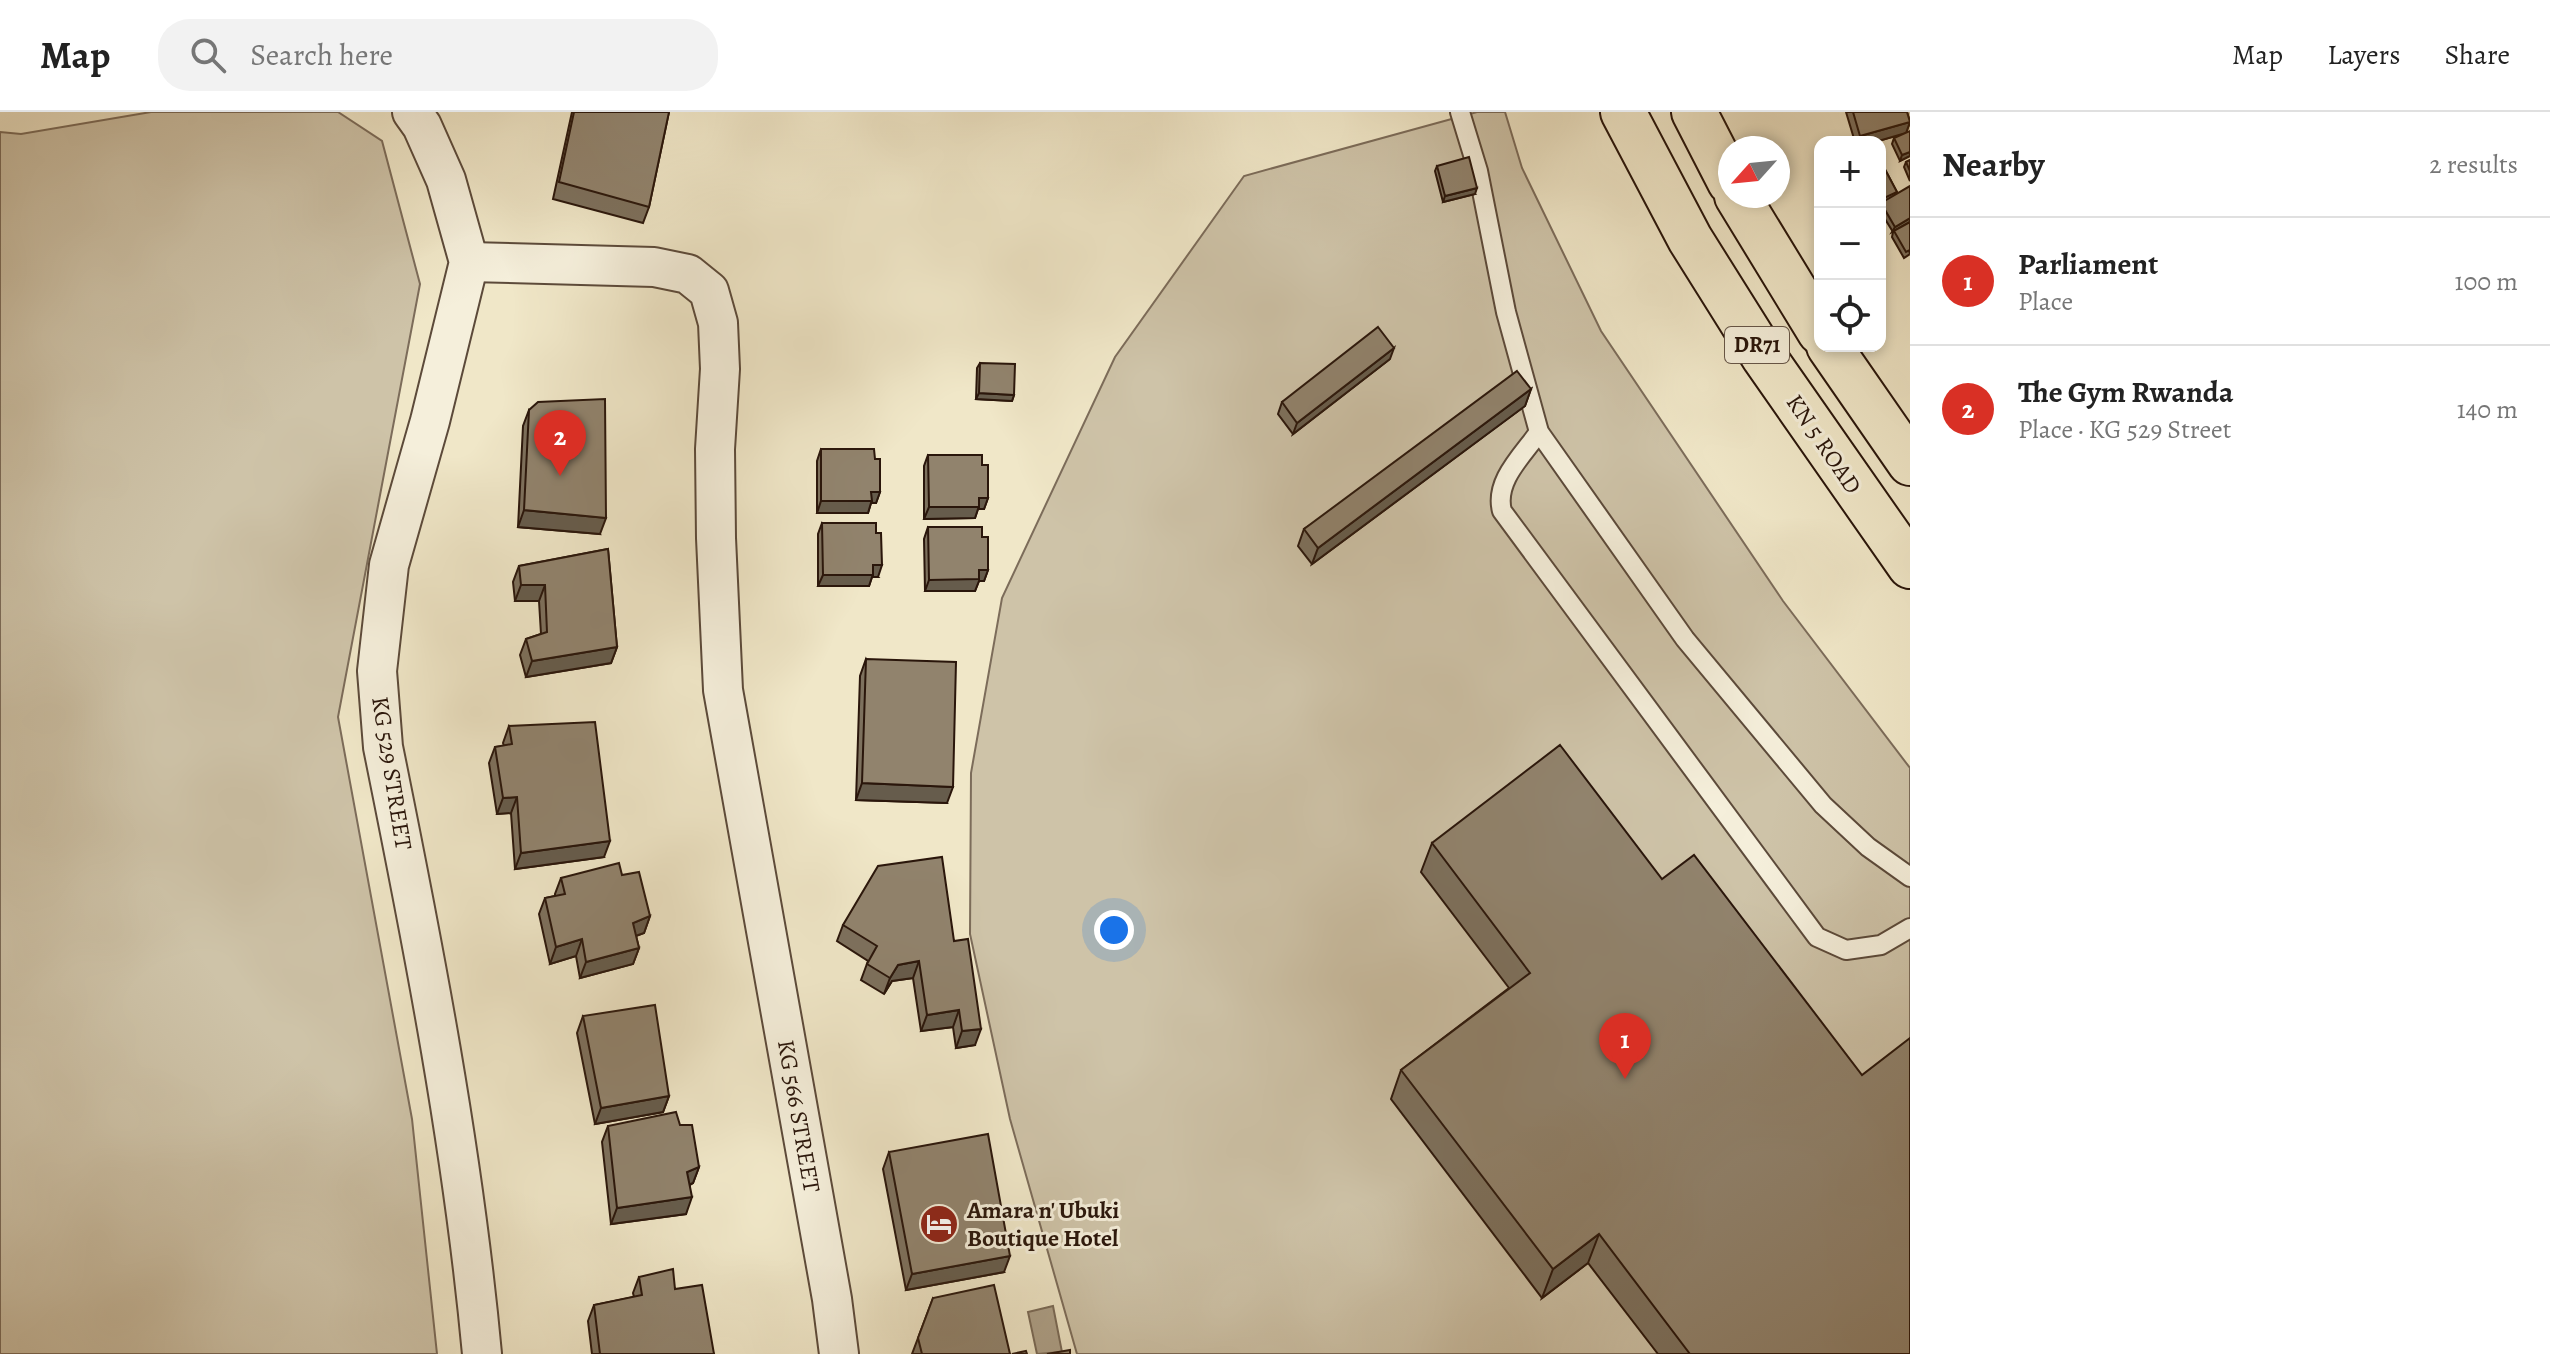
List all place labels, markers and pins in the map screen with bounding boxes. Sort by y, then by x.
pin: 2 [534,410,586,476]
pin: 1 [1599,1013,1651,1079]
place label: Amara n' Ubuki Boutique Hotel [966,1194,1119,1254]
hotel icon: Amara n' Ubuki Boutique Hotel [918,1203,960,1245]

